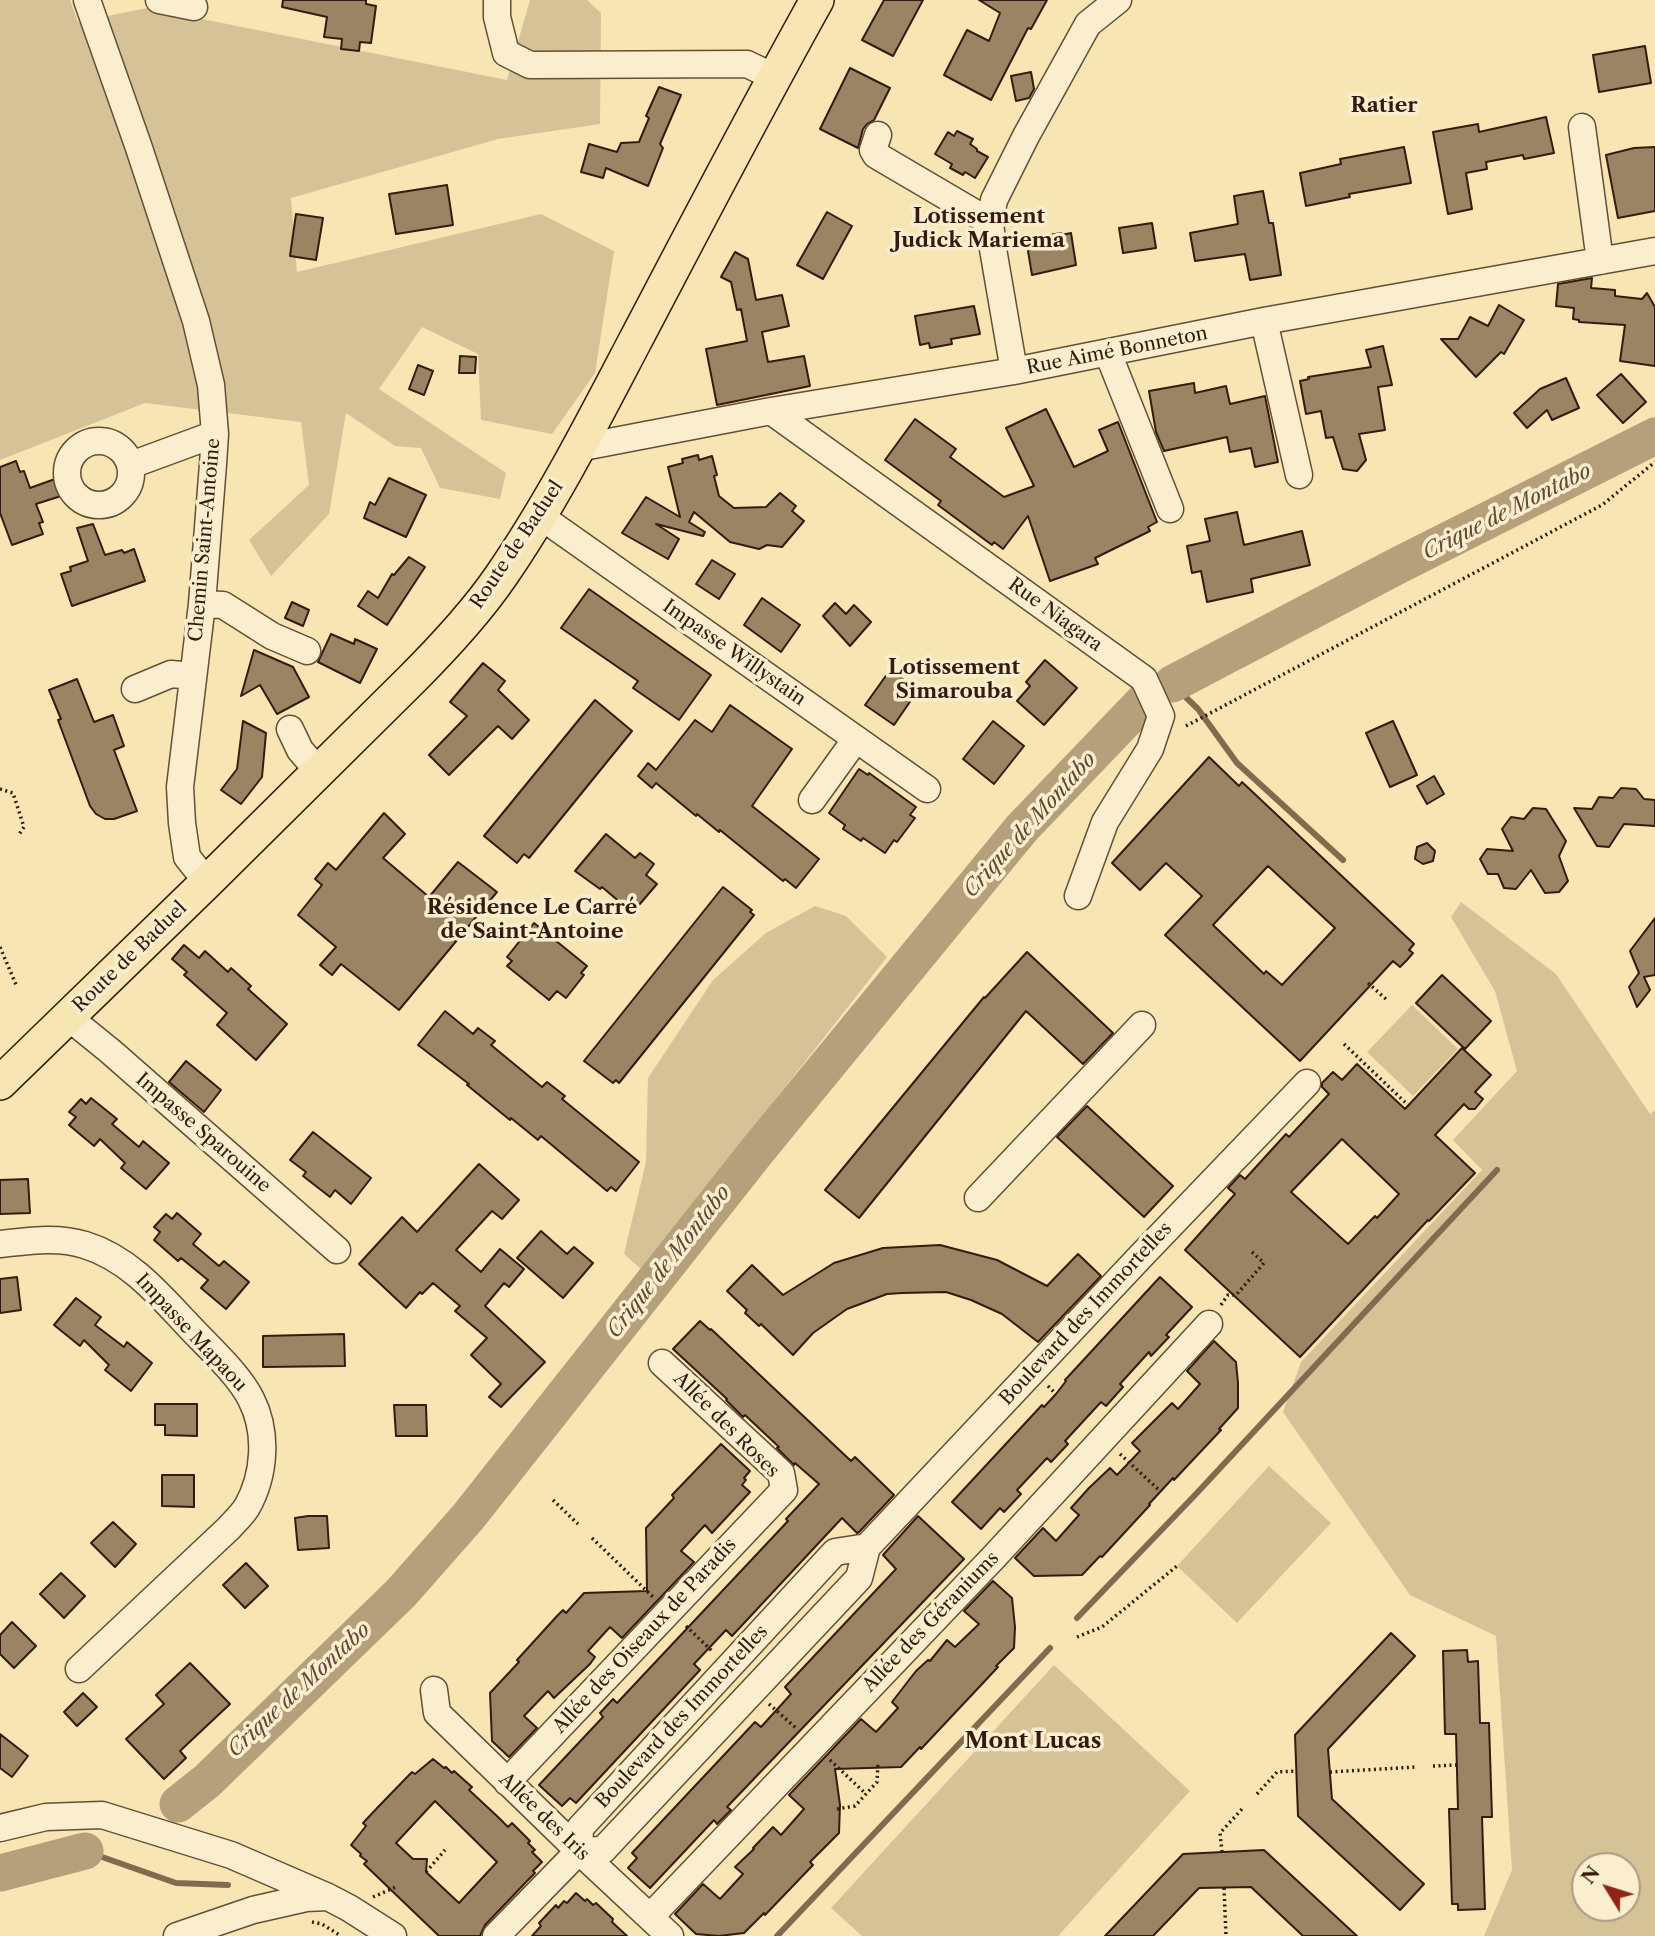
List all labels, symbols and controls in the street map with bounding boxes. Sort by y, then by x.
district label: Ratier [1350,93,1418,119]
district label: Lotissement Judick Mariema [893,204,1065,254]
street label: Rue Aimé Bonneton [1024,322,1210,380]
street label: Chemin Saint-Antoine [185,437,225,643]
water label: Crique de Montabo [1418,459,1596,565]
street label: Route de Baduel [466,477,568,613]
street label: Rue Niagara [1004,573,1106,657]
street label: Impasse Willystain [658,595,810,711]
district label: Lotissement Simarouba [888,655,1020,705]
water label: Crique de Montabo [958,747,1102,903]
district label: Résidence Le Carré de Saint-Antoine [427,895,637,945]
street label: Route de Baduel [68,897,192,1017]
street label: Impasse Sparouine [131,1068,275,1198]
water label: Crique de Montabo [602,1181,736,1343]
street label: Boulevard des Immortelles [995,1218,1177,1410]
street label: Impasse Mapaou [130,1269,252,1397]
street label: Allée des Roses [668,1367,784,1483]
street label: Allée des Oiseaux de Paradis [548,1534,742,1738]
street label: Allée des Géraniums [858,1547,1004,1697]
water label: Crique de Montabo [222,1617,376,1763]
street label: Boulevard des Immortelles [591,1621,773,1813]
district label: Mont Lucas [964,1727,1102,1755]
street label: Allée des Iris [494,1768,594,1866]
north arrow [1571,1852,1641,1922]
text: N [1576,1861,1605,1889]

